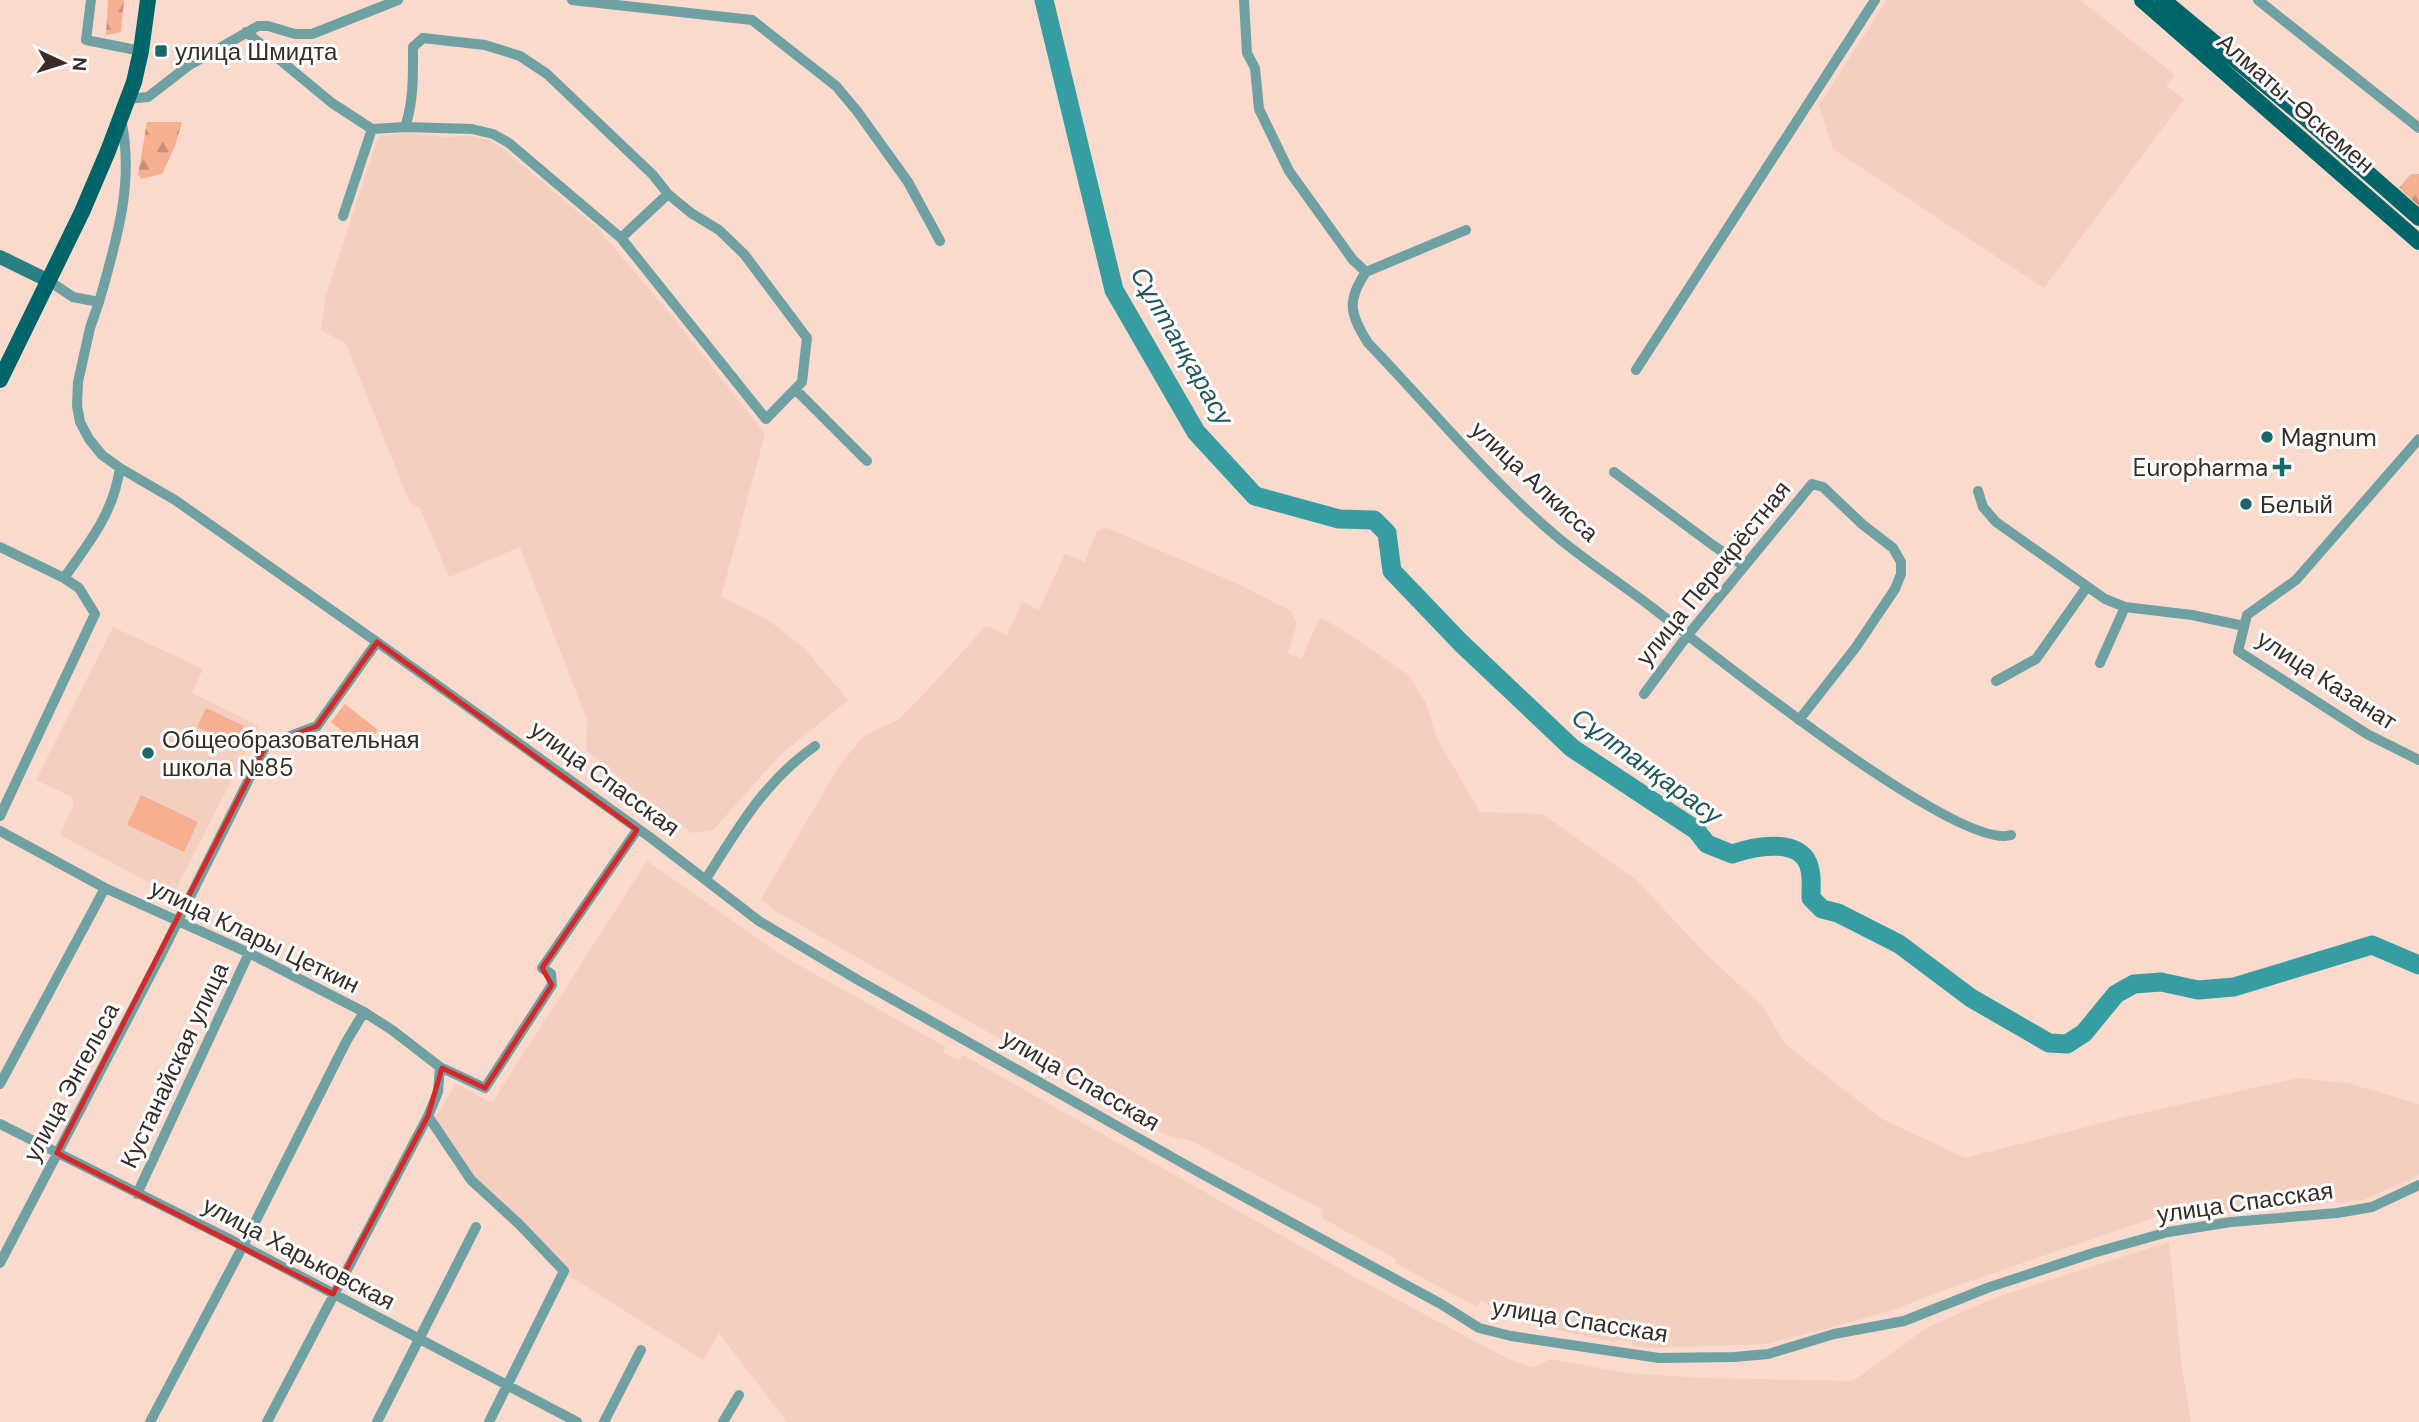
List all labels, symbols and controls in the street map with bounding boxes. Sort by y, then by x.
street label: Алматы-Өскемен [2211,26,2381,180]
north arrow [28,28,98,98]
place label: улица Шмидта [175,36,338,67]
marker: улица Шмидта [153,43,169,59]
text: N [67,56,92,72]
water label: Сұлтанқарасу [1123,260,1242,433]
street label: улица Алкисса [1465,414,1606,549]
place label: Magnum [2281,422,2377,453]
marker: Magnum [2259,429,2275,445]
place label: Europharma [2133,452,2268,483]
marker: Europharma [2274,459,2290,475]
street label: улица Перекрёстная [1629,474,1797,672]
place label: Белый [2260,489,2333,520]
marker: Белый [2238,496,2254,512]
street label: улица Казанат [2251,623,2403,737]
water label: Сұлтанқарасу [1565,700,1731,833]
street label: улица Спасская [524,713,686,843]
place label: Общеобразовательная школа №85 [162,724,420,783]
marker: Общеобразовательная школа №85 [140,745,156,761]
street label: улица Клары Цеткин [145,872,365,1000]
street label: Кустанайская улица [113,957,236,1173]
street label: улица Энгельса [16,997,126,1167]
street label: улица Спасская [996,1022,1166,1138]
street label: улица Спасская [2155,1174,2335,1230]
street label: улица Харьковская [197,1189,401,1317]
street label: улица Спасская [1490,1291,1670,1349]

